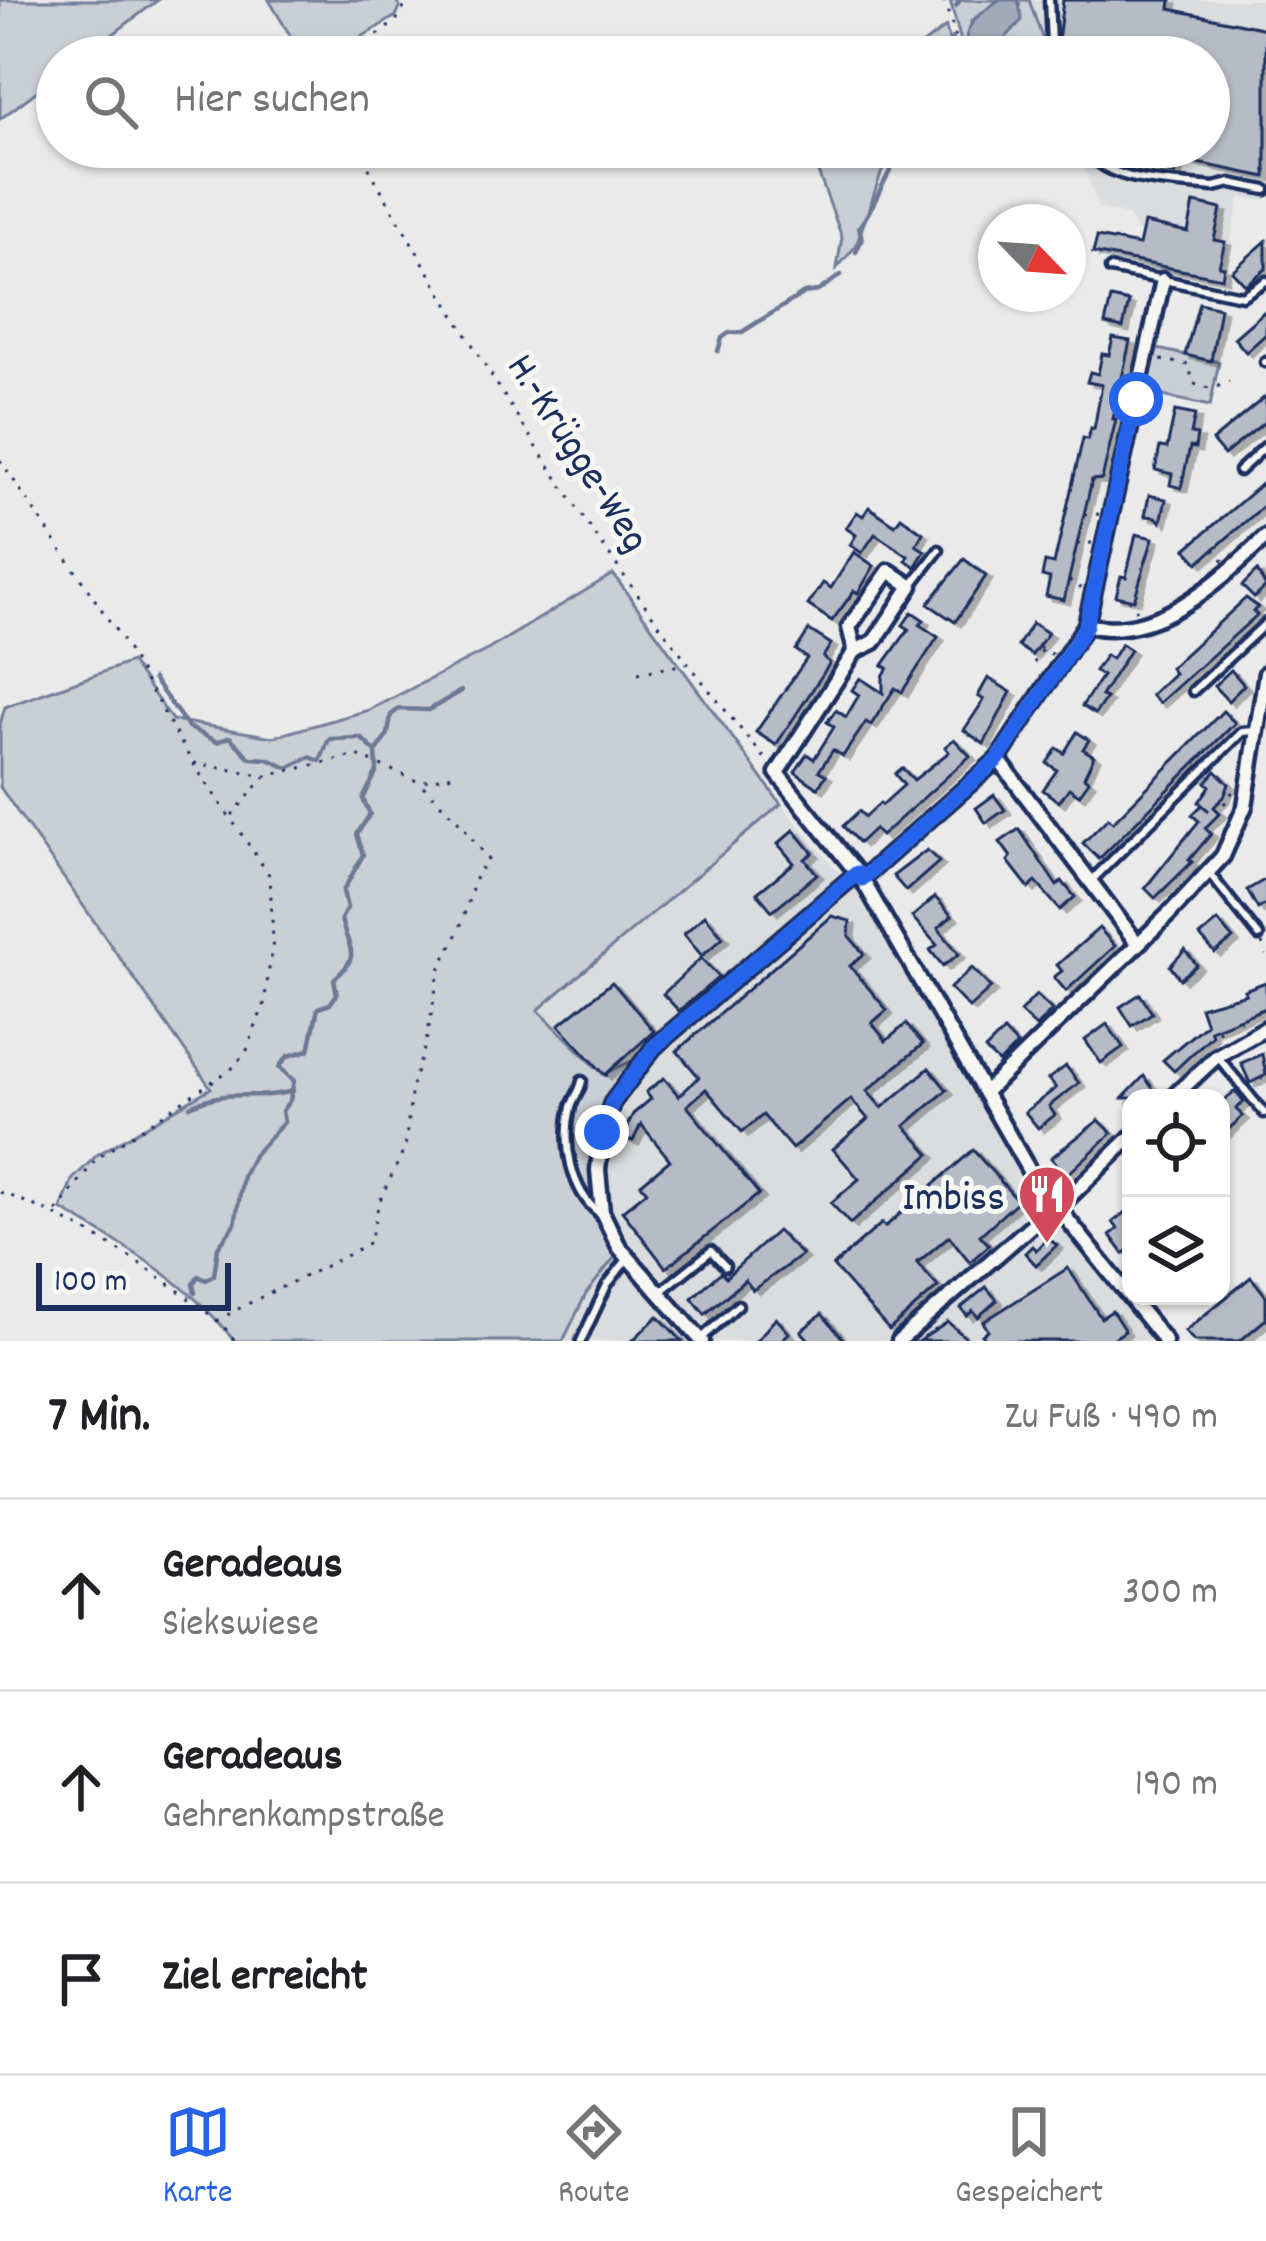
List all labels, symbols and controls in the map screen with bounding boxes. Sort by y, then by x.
search box [36,36,1230,168]
icon: search [78,69,144,135]
text: Hier suchen [174,70,370,134]
north arrow [978,204,1086,312]
street label: H.-Krügge-Weg [488,343,662,566]
route start [1109,372,1163,426]
map controls [1122,1089,1230,1305]
button: locate [1122,1089,1230,1197]
route end [575,1105,629,1159]
restaurant icon: Imbiss [1016,1163,1078,1245]
place label: Imbiss [902,1171,1005,1231]
button: layers [1122,1197,1230,1305]
scale bar [36,1257,231,1310]
text: 100 m [54,1260,127,1307]
text: 7 Min. [48,1383,150,1455]
text: Zu Fuß · 490 m [1005,1392,1218,1447]
text: Geradeaus [162,1535,343,1599]
icon: ahead [48,1562,114,1628]
text: 300 m [1122,1567,1218,1622]
text: Siekswiese [162,1599,319,1654]
text: Geradeaus [162,1727,343,1791]
icon: ahead [48,1754,114,1820]
text: 190 m [1135,1759,1218,1814]
text: Gehrenkampstraße [162,1791,445,1846]
icon: arrive [48,1946,114,2012]
text: Ziel erreicht [162,1947,367,2011]
tab: Karte [163,2099,232,2218]
tab: Route [558,2099,630,2218]
tab: Gespeichert [955,2099,1103,2218]

